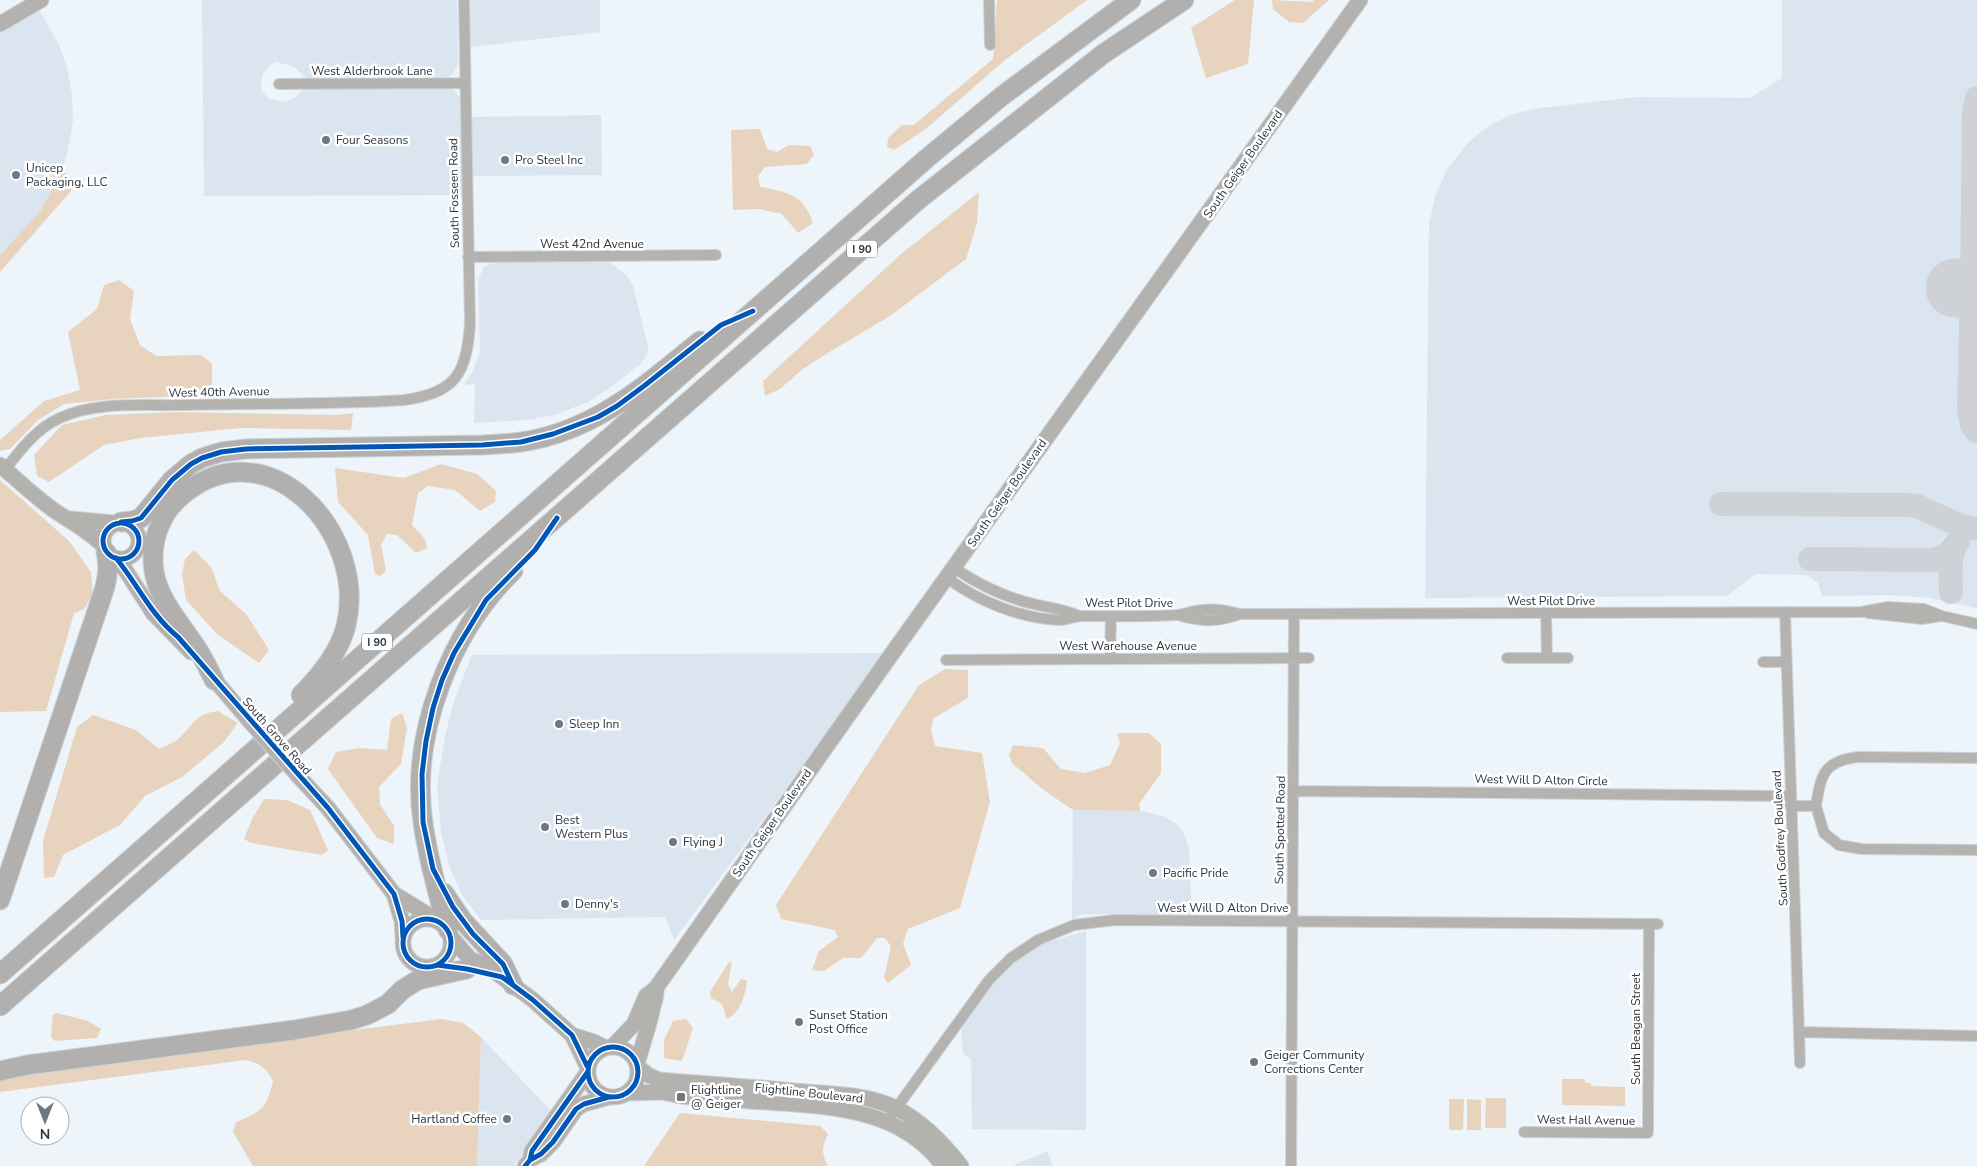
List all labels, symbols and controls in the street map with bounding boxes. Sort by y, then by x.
street label: West Alderbrook Lane [311,63,433,79]
street label: South Geiger Boulevard [1200,107,1286,221]
place label: Four Seasons [336,132,409,148]
marker: Four Seasons [320,134,332,146]
street label: South Fosseen Road [445,138,463,248]
place label: Pro Steel Inc [515,152,583,168]
marker: Pro Steel Inc [499,154,511,166]
place label: Unicep Packaging, LLC [26,160,108,190]
marker: Unicep Packaging, LLC [10,169,22,181]
street label: West 42nd Avenue [540,236,644,252]
road number: I 90 [847,240,877,258]
street label: West 40th Avenue [168,383,270,401]
street label: South Geiger Boulevard [964,436,1050,550]
street label: West Pilot Drive [1507,593,1595,609]
street label: West Pilot Drive [1085,595,1173,611]
road number: I 90 [362,634,392,650]
street label: West Warehouse Avenue [1059,638,1197,654]
street label: South Grove Road [239,694,315,778]
place label: Sleep Inn [569,716,619,732]
marker: Sleep Inn [553,718,565,730]
street label: South Geiger Boulevard [729,766,815,880]
street label: South Godfrey Boulevard [1768,770,1792,906]
street label: West Will D Alton Circle [1474,771,1608,789]
street label: South Spotted Road [1271,776,1289,884]
place label: Best Western Plus [555,812,628,842]
marker: Best Western Plus [539,821,551,833]
place label: Flying J [683,834,723,850]
marker: Flying J [667,836,679,848]
place label: Pacific Pride [1163,865,1228,881]
marker: Pacific Pride [1147,867,1159,879]
place label: Denny's [575,896,619,912]
marker: Denny's [559,898,571,910]
street label: West Will D Alton Drive [1157,900,1289,916]
street label: South Beagan Street [1628,972,1644,1085]
place label: Sunset Station Post Office [809,1007,888,1037]
marker: Sunset Station Post Office [793,1016,805,1028]
place label: Geiger Community Corrections Center [1264,1047,1365,1077]
marker: Geiger Community Corrections Center [1248,1056,1260,1068]
street label: Flightline Boulevard [754,1079,864,1107]
place label: Flightline @ Geiger [691,1082,742,1112]
marker: Flightline @ Geiger [675,1091,687,1103]
north arrow [20,1096,70,1146]
place label: Hartland Coffee [411,1111,497,1127]
street label: West Hall Avenue [1537,1111,1635,1129]
marker: Hartland Coffee [501,1113,513,1125]
text: N [40,1124,50,1143]

